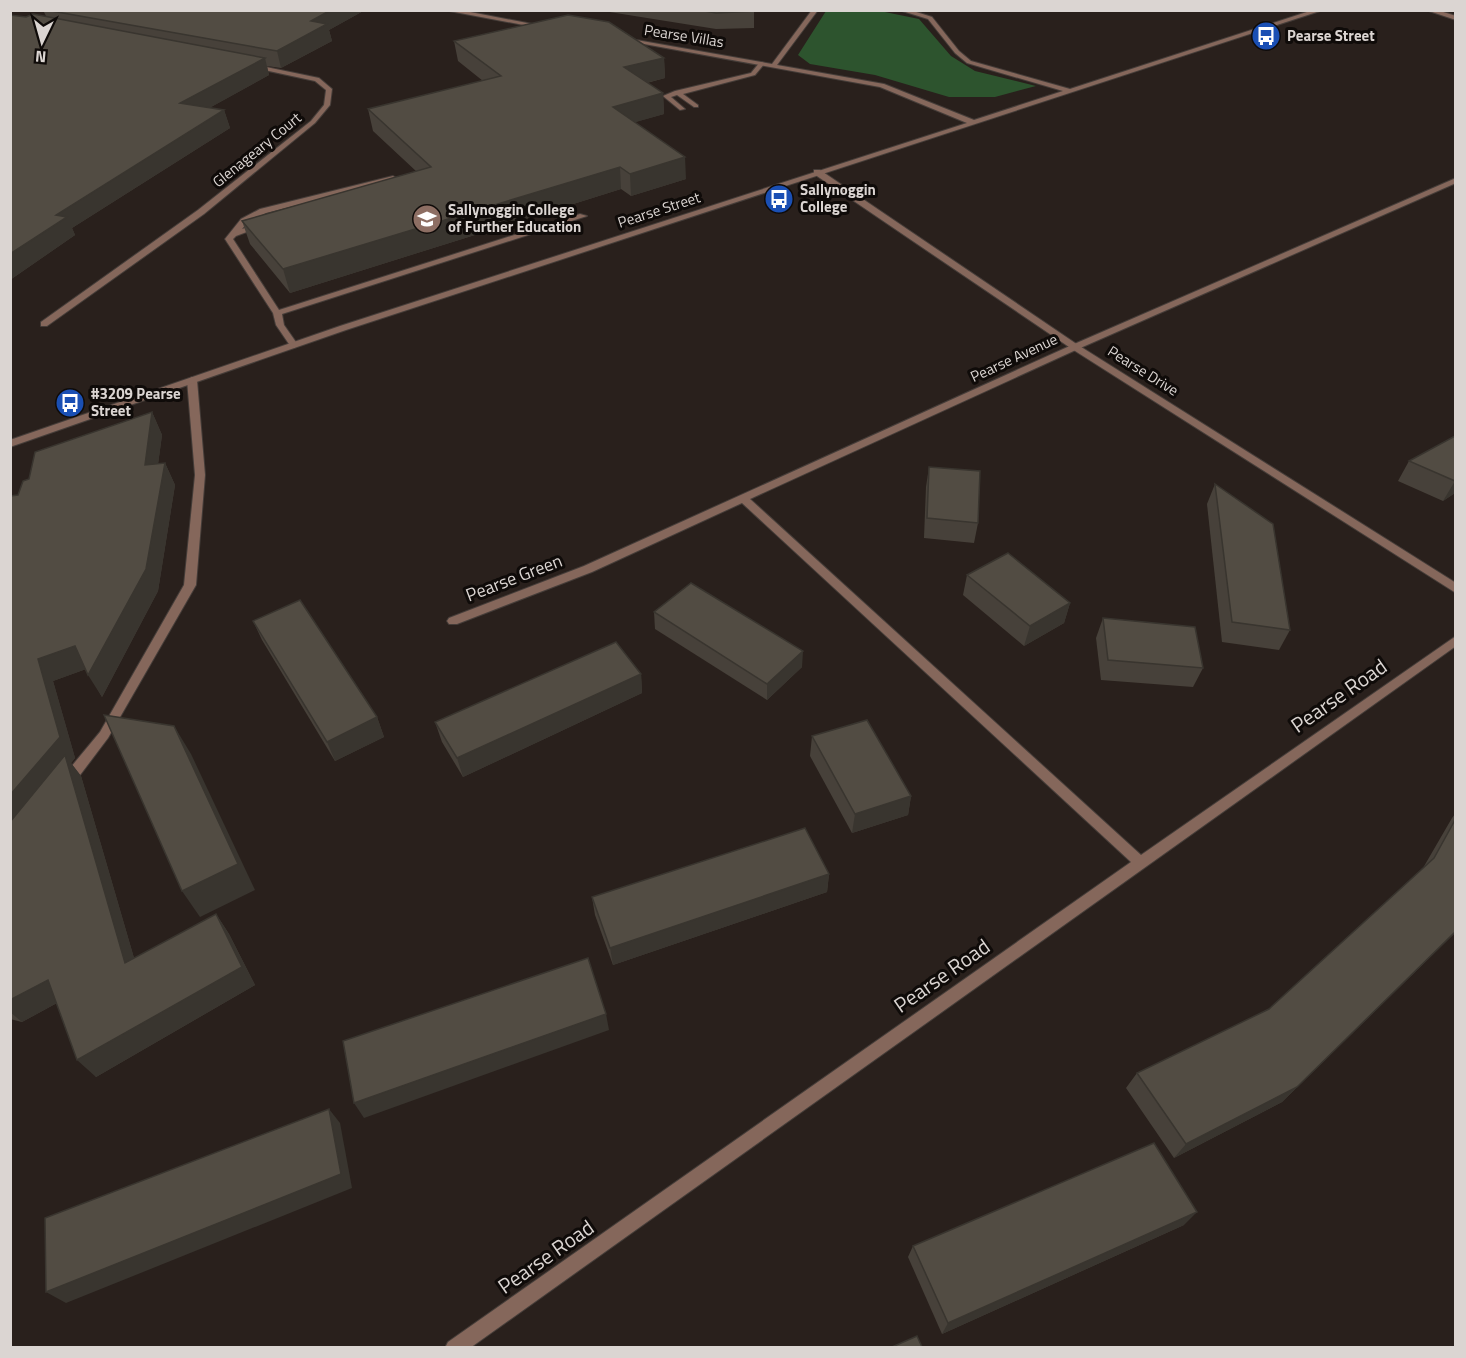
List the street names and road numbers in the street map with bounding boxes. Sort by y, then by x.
street label: Pearse Villas [643,18,726,53]
street label: Glenageary Court [207,106,307,193]
street label: Pearse Street [615,185,704,234]
street label: Pearse Avenue [966,327,1061,388]
street label: Pearse Drive [1103,340,1183,401]
street label: Pearse Green [462,547,566,608]
street label: Pearse Road [1284,650,1393,740]
street label: Pearse Road [887,930,996,1020]
street label: Pearse Road [491,1211,600,1301]

